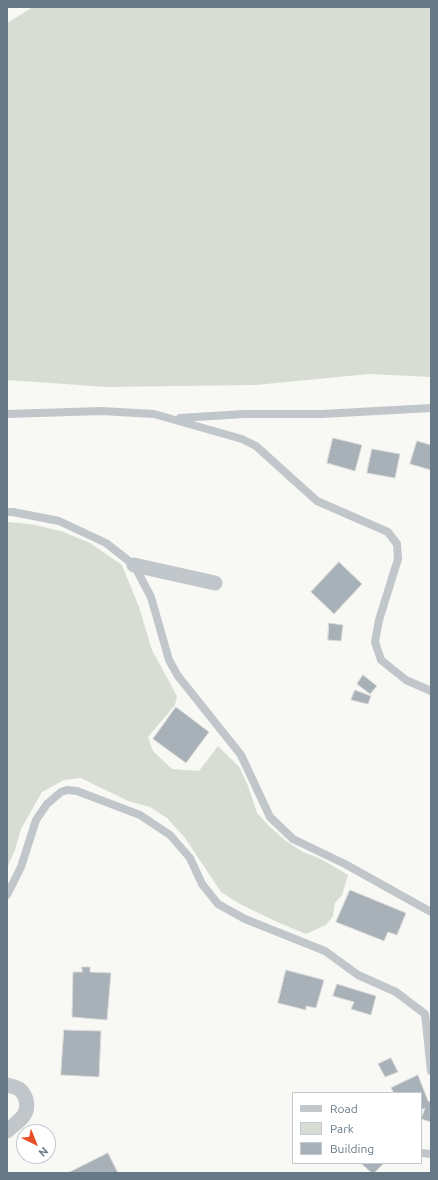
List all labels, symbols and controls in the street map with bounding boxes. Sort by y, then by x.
legend [292,1092,422,1164]
text: Road [330,1102,358,1115]
text: Park [330,1122,354,1135]
north arrow [16,1124,56,1164]
text: Building [330,1142,374,1155]
text: N [36,1145,51,1159]

